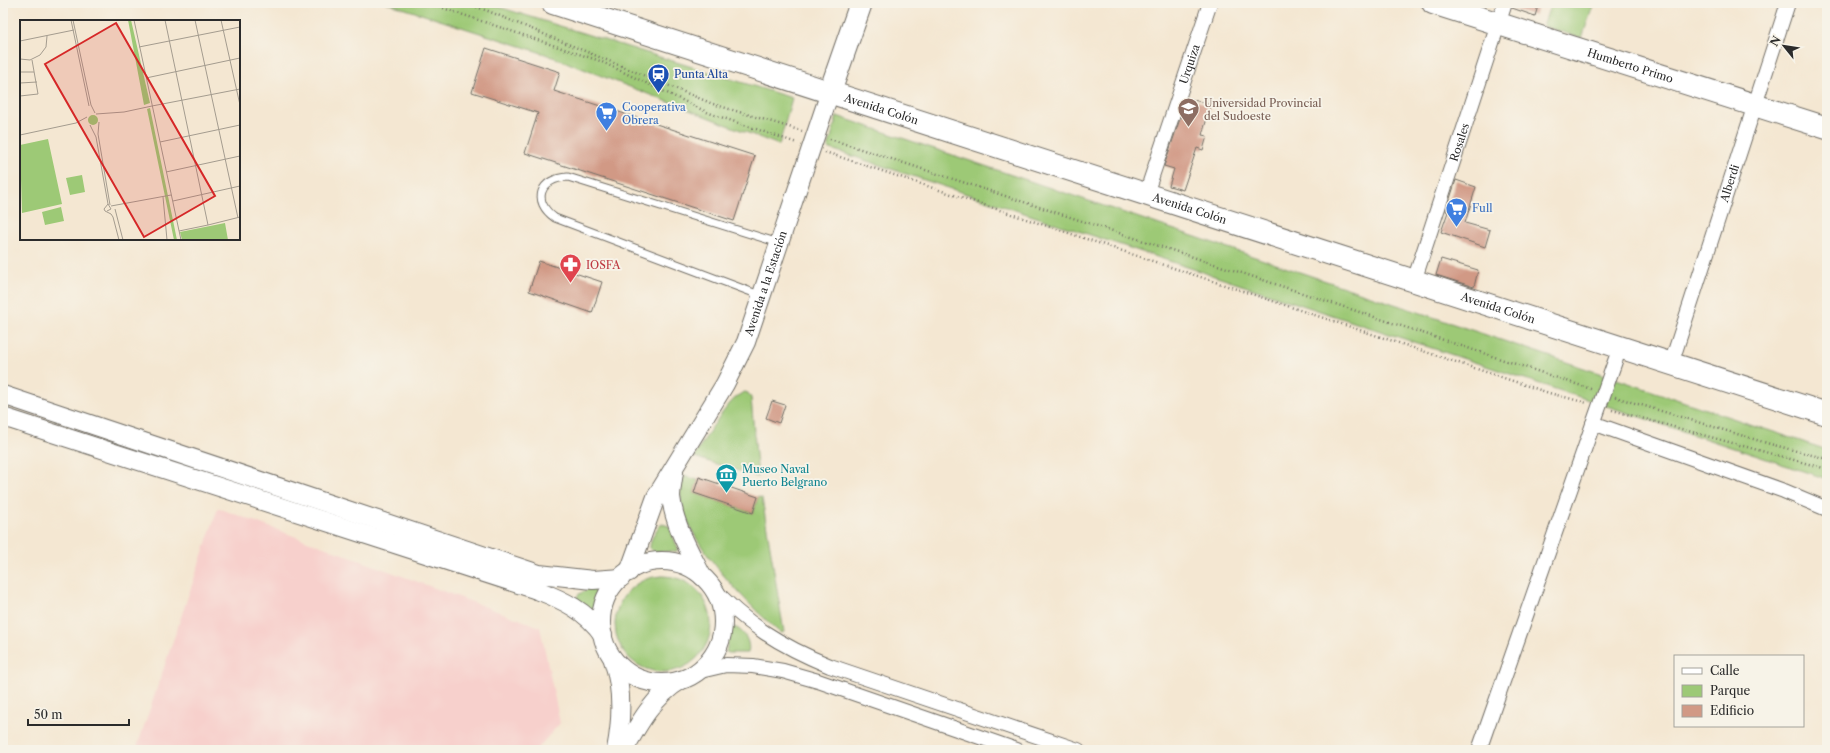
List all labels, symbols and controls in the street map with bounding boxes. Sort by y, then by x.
inset map [20,20,240,240]
north arrow [1764,26,1804,66]
text: N [1767,33,1784,49]
street label: Urquiza [1176,42,1203,86]
street label: Humberto Primo [1585,45,1675,86]
station icon: Punta Alta [646,61,672,94]
place label: Punta Alta [674,67,728,81]
street label: Avenida Colón [842,90,920,127]
school or university icon: Universidad Provincial del Sudoeste [1176,96,1202,129]
place label: Universidad Provincial del Sudoeste [1204,96,1322,123]
supermarket icon: Cooperativa Obrera [594,100,620,133]
place label: Cooperativa Obrera [622,100,686,127]
street label: Rosales [1447,121,1472,163]
street label: Alberdi [1717,162,1742,205]
street label: Avenida Colón [1150,190,1229,227]
supermarket icon: Full [1443,195,1469,228]
place label: Full [1472,201,1493,215]
street label: Avenida a la Estación [741,229,790,339]
pharmacy icon: IOSFA [558,252,584,285]
place label: IOSFA [586,258,621,272]
street label: Avenida Colón [1458,289,1537,326]
museum icon: Museo Naval Puerto Belgrano [713,462,739,495]
place label: Museo Naval Puerto Belgrano [742,462,828,489]
legend [1674,655,1804,727]
text: Calle [1710,663,1740,678]
text: Parque [1710,683,1751,698]
scale bar [28,701,129,727]
text: Edificio [1710,703,1754,718]
text: 50 m [34,707,63,722]

